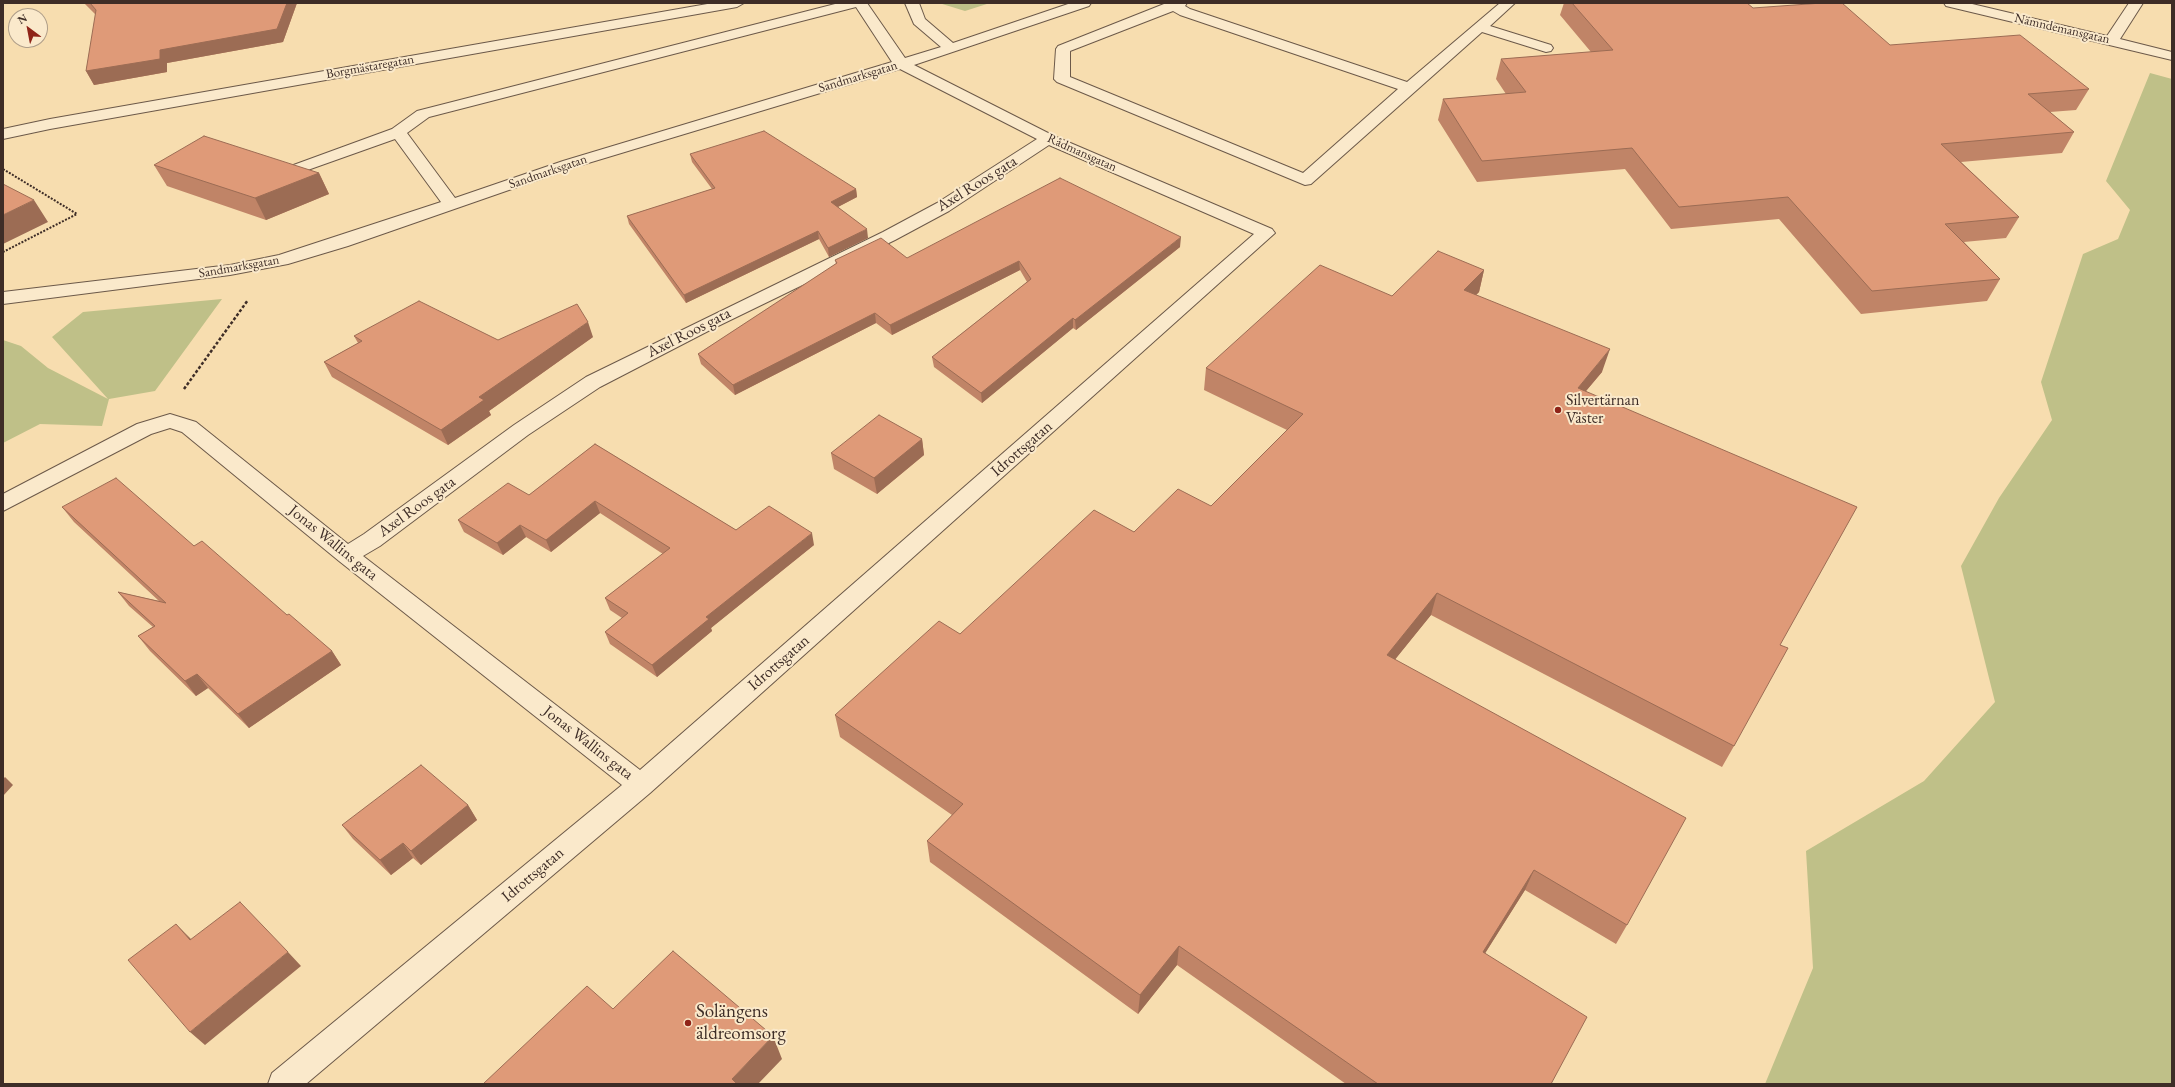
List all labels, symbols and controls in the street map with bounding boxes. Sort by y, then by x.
north arrow [8,8,48,48]
text: N [15,10,30,27]
street label: Nämndemansgatan [2013,10,2111,48]
street label: Borgmästaregatan [325,52,415,82]
street label: Sandmarksgatan [817,58,899,96]
street label: Rådmansgatan [1045,131,1119,175]
street label: Sandmarksgatan [507,151,589,193]
street label: Axel Roos gata [933,152,1021,216]
street label: Sandmarksgatan [197,252,281,282]
street label: Axel Roos gata [644,304,734,362]
place label: Silvertärnan Väster [1566,391,1639,429]
marker: Silvertärnan Väster [1553,405,1563,415]
street label: Idrottsgatan [987,417,1057,481]
street label: Axel Roos gata [374,472,460,542]
street label: Jonas Wallins gata [285,501,381,585]
street label: Idrottsgatan [744,631,814,695]
street label: Jonas Wallins gata [539,702,637,784]
street label: Idrottsgatan [498,843,568,907]
place label: Solängens äldreomsorg [696,1001,786,1045]
marker: Solängens äldreomsorg [683,1018,693,1028]

